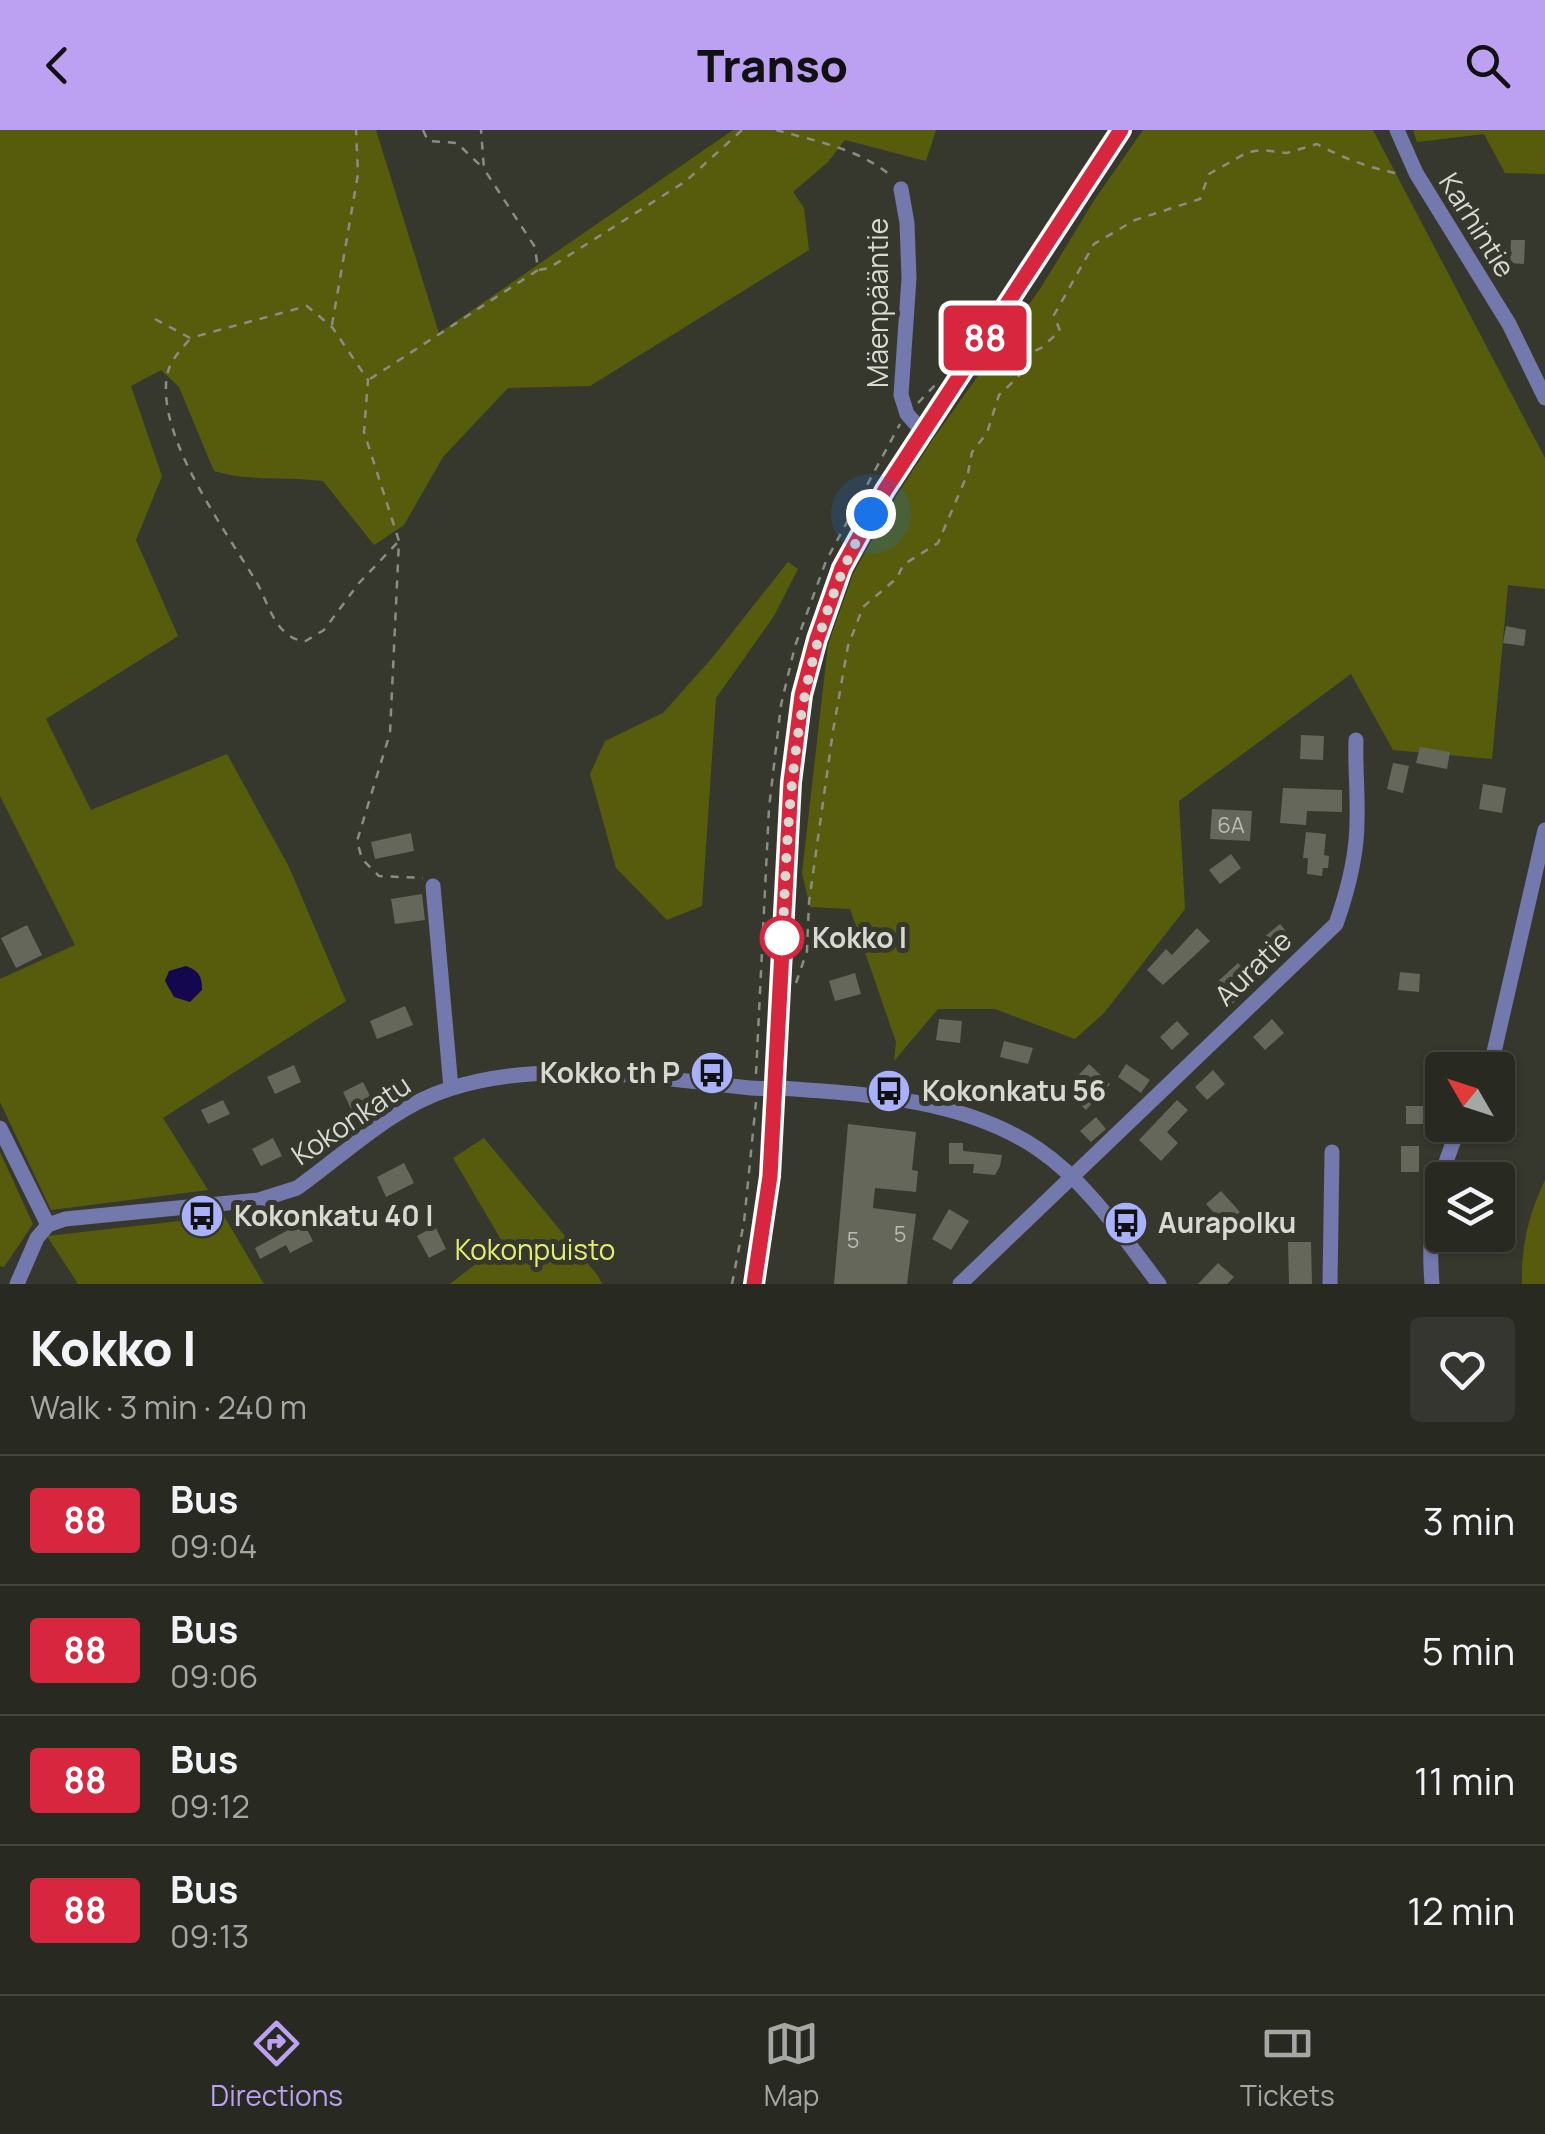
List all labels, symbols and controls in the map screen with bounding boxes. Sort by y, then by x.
text: Transo [697,34,848,96]
icon: back [30,38,85,93]
icon: search [1460,38,1515,93]
street label: Karhintie [1431,165,1525,284]
street label: Mäenpääntie [858,218,896,388]
line badge: 88 [940,306,1030,370]
text: 88 [964,314,1006,362]
your location [846,489,896,539]
house number: 6A [1217,810,1245,840]
marker: Kokko I [761,917,803,959]
place label: Kokko I [812,918,907,956]
street label: Auratie [1205,921,1299,1013]
bus stop icon: Kokko th P [689,1050,735,1096]
north arrow [1425,1052,1515,1142]
map controls [1425,1052,1515,1252]
place label: Kokko th P [540,1053,680,1091]
street label: Kokonkatu [283,1065,418,1173]
bus stop icon: Kokonkatu 56 [866,1068,912,1114]
place label: Kokonkatu 56 [922,1071,1106,1109]
button: layers [1425,1162,1515,1252]
bus stop icon: Kokonkatu 40 I [179,1193,225,1239]
place label: Kokonkatu 40 I [234,1196,433,1234]
bus stop icon: Aurapolku [1103,1200,1149,1246]
place label: Aurapolku [1158,1203,1296,1241]
house number: 5 [894,1219,906,1249]
house number: 5 [847,1225,859,1255]
park label: Kokonpuisto [455,1230,615,1268]
text: Kokko I [30,1315,197,1380]
button: heart [1410,1317,1515,1422]
text: Walk · 3 min · 240 m [30,1385,307,1429]
text: Bus [170,1472,238,1524]
text: 3 min [1423,1494,1515,1546]
text: 88 [64,1496,106,1544]
text: 09:04 [170,1524,257,1568]
text: Bus [170,1602,238,1654]
text: 5 min [1422,1624,1515,1676]
text: 88 [64,1626,106,1674]
text: 09:06 [170,1654,258,1698]
text: Bus [170,1732,238,1784]
text: 11 min [1414,1754,1515,1806]
text: 88 [64,1756,106,1804]
text: 09:12 [170,1784,250,1828]
text: Bus [170,1862,238,1914]
text: 12 min [1407,1884,1515,1936]
text: 88 [64,1886,106,1934]
text: 09:13 [170,1914,249,1958]
tab: Directions [210,2016,343,2114]
tab: Map [764,2016,819,2114]
tab: Tickets [1240,2016,1335,2114]

